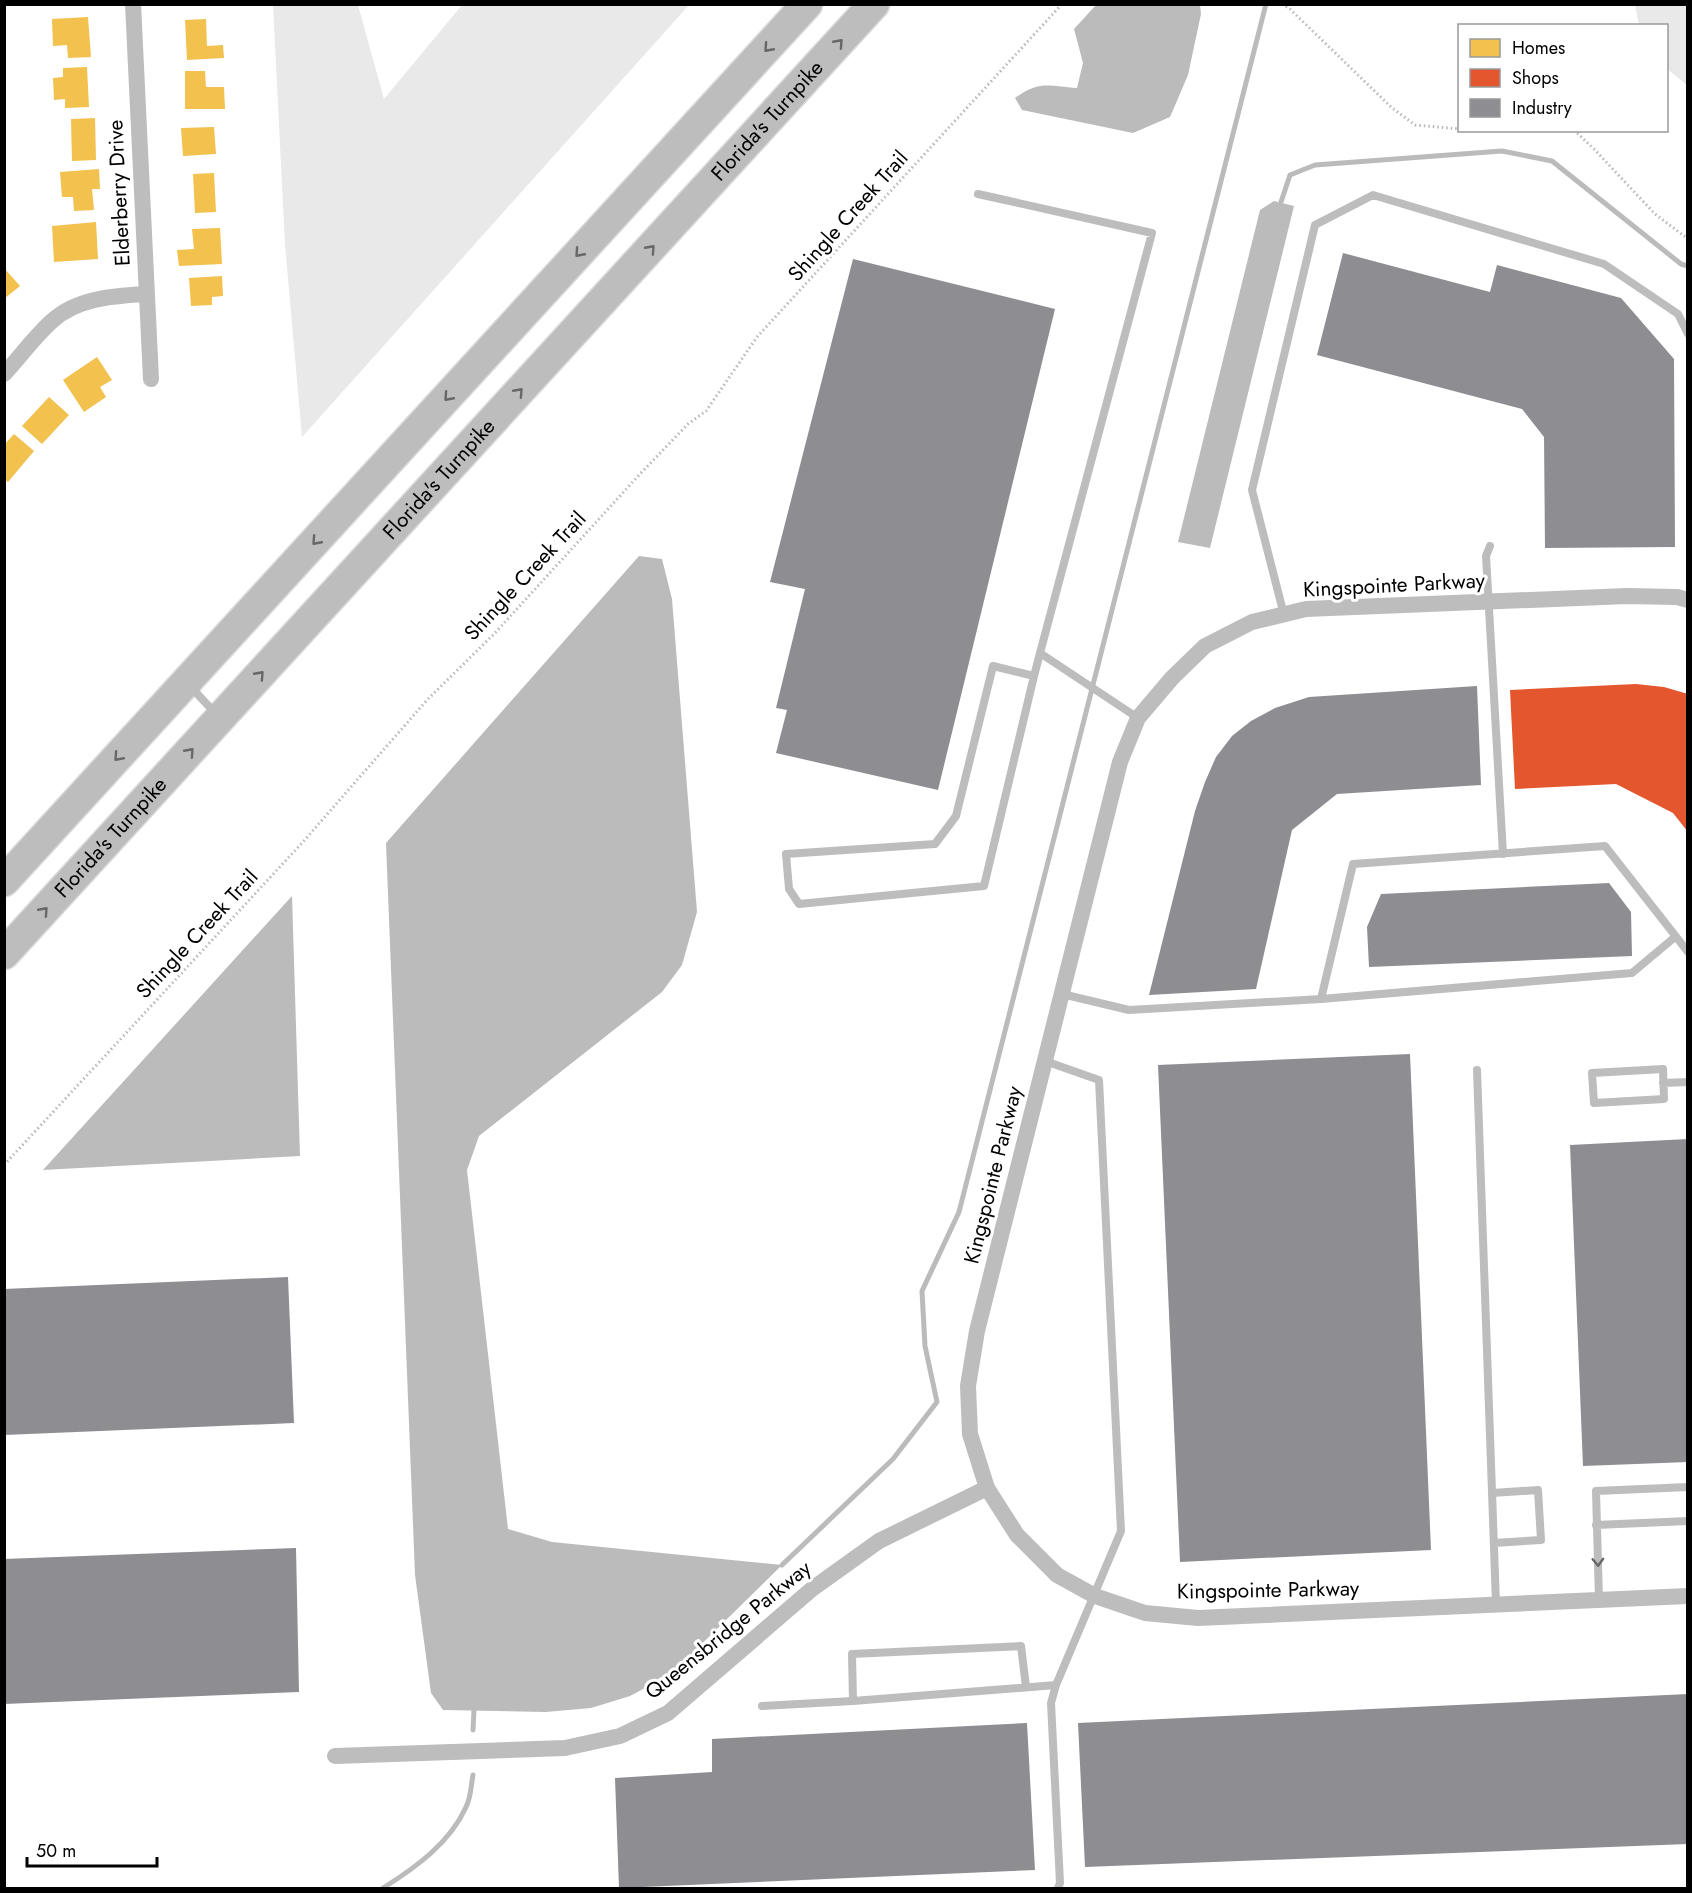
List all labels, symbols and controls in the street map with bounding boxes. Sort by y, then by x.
legend [1458,24,1668,132]
text: Homes [1512,35,1565,61]
one-way arrow [832,39,843,50]
one-way arrow [764,41,775,51]
street label: Florida's Turnpike [704,54,830,188]
text: Shops [1512,65,1559,91]
text: Industry [1512,95,1572,121]
street label: Elderberry Drive [100,119,138,267]
street label: Shingle Creek Trail [781,144,915,288]
one-way arrow [644,245,655,255]
one-way arrow [575,247,586,257]
one-way arrow [512,389,523,399]
one-way arrow [444,390,455,401]
street label: Florida's Turnpike [376,412,502,546]
street label: Shingle Creek Trail [457,505,593,647]
one-way arrow [312,534,323,545]
street label: Kingspointe Parkway [1302,565,1486,605]
one-way arrow [253,672,264,682]
one-way arrow [183,748,194,759]
one-way arrow [114,750,125,761]
street label: Florida's Turnpike [48,770,174,904]
street label: Shingle Creek Trail [129,863,265,1005]
one-way arrow [37,907,48,918]
street label: Kingspointe Parkway [956,1082,1030,1267]
street label: Queensbridge Parkway [639,1553,818,1706]
one-way arrow [1591,1558,1604,1567]
street label: Kingspointe Parkway [1177,1573,1360,1607]
scale bar [27,1830,158,1868]
text: 50 m [36,1838,76,1864]

